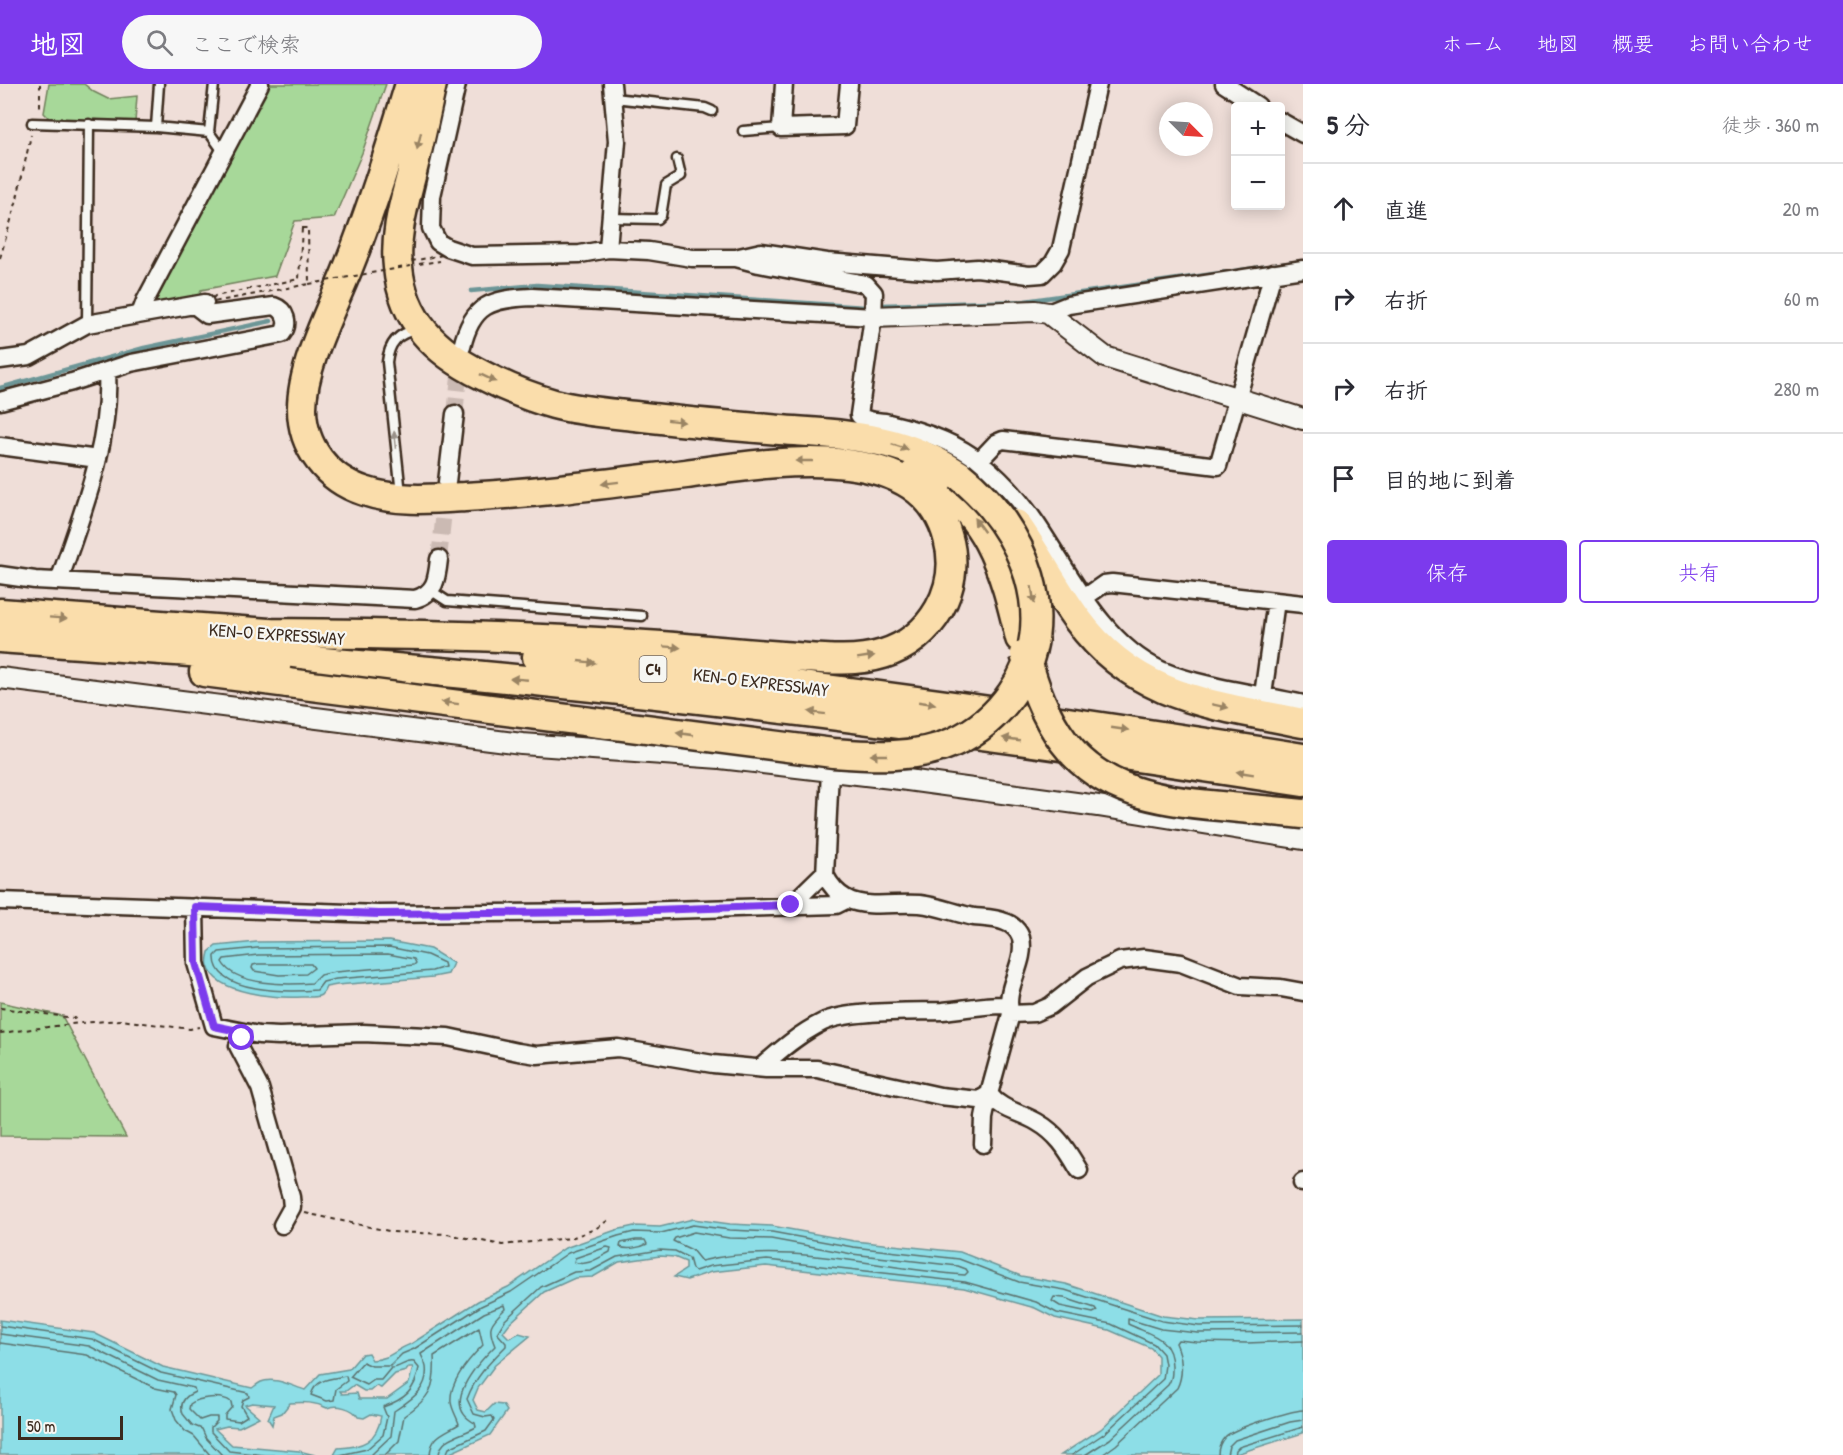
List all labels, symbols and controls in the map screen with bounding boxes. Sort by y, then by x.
search box [122,15,542,69]
text: 地図 [30,25,86,63]
icon: search [143,26,176,59]
text: ここで検索 [191,29,301,59]
text: ホーム [1442,29,1504,58]
text: 地図 [1537,29,1579,58]
text: 概要 [1612,29,1654,58]
text: お問い合わせ [1687,29,1813,58]
north arrow [1159,102,1213,156]
map controls [1231,102,1285,210]
button: + [1231,102,1285,156]
text: 5 分 [1327,107,1370,142]
text: 徒歩 · 360 m [1722,111,1819,138]
one-way arrow [414,132,424,150]
button: − [1231,156,1285,210]
icon: ahead [1327,192,1360,225]
text: 直進 [1384,195,1428,225]
text: 20 m [1782,195,1819,222]
icon: right [1327,282,1360,315]
text: 右折 [1384,285,1428,315]
text: 60 m [1784,285,1819,312]
icon: right [1327,372,1360,405]
one-way arrow [479,373,496,383]
text: 右折 [1384,375,1428,405]
text: 280 m [1774,375,1819,402]
one-way arrow [667,417,686,426]
one-way arrow [390,430,400,449]
one-way arrow [891,443,909,452]
one-way arrow [795,456,814,466]
icon: arrive [1327,462,1360,495]
text: 目的地に到着 [1384,465,1516,495]
one-way arrow [601,479,620,488]
one-way arrow [973,518,985,534]
button: 保存 [1327,540,1567,603]
button: 共有 [1579,540,1819,603]
one-way arrow [1029,585,1038,604]
one-way arrow [49,613,68,622]
street label: KEN-O EXPRESSWAY [208,617,346,651]
one-way arrow [663,642,682,652]
one-way arrow [857,653,876,662]
road number: C4 [640,656,666,682]
one-way arrow [578,657,597,667]
street label: KEN-O EXPRESSWAY [692,661,830,703]
one-way arrow [510,674,529,684]
one-way arrow [918,698,937,707]
one-way arrow [440,699,459,708]
one-way arrow [1211,701,1230,711]
one-way arrow [808,708,827,718]
one-way arrow [1111,725,1130,734]
one-way arrow [675,729,694,738]
one-way arrow [1001,734,1020,744]
one-way arrow [869,750,888,760]
one-way arrow [1236,769,1255,778]
route end [777,891,803,917]
route start [228,1024,254,1050]
scale bar [18,1413,123,1440]
text: 50 m [27,1415,56,1437]

